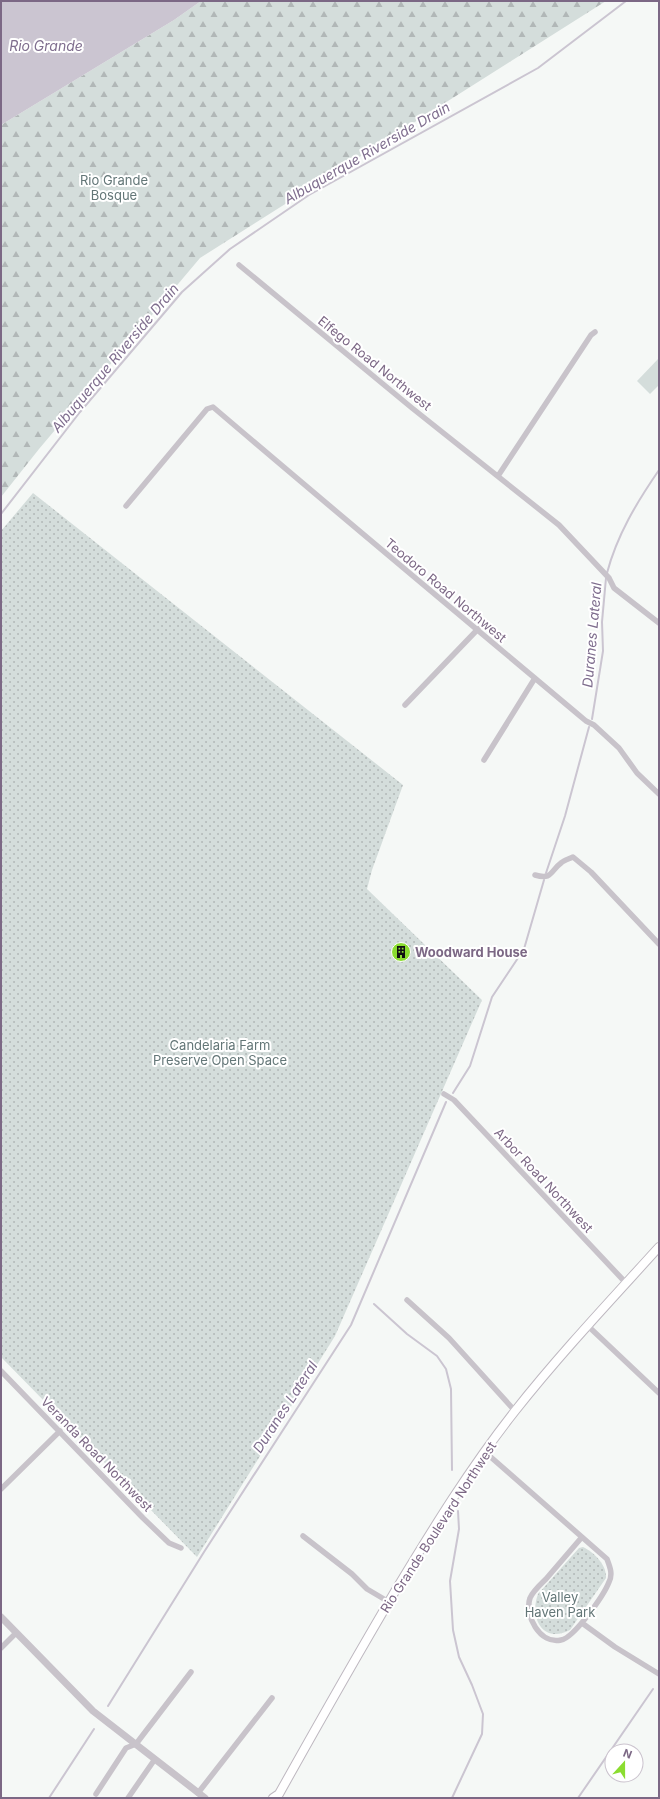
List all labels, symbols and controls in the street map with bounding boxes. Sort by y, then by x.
water label: Rio Grande [9,37,83,54]
water label: Albuquerque Riverside Drain [280,98,453,208]
park label: Rio Grande Bosque [80,172,148,203]
water label: Albuquerque Riverside Drain [47,280,182,436]
street label: Elfego Road Northwest [315,312,435,414]
street label: Teodoro Road Northwest [382,535,510,645]
water label: Duranes Lateral [578,581,605,688]
building icon: Woodward House [390,941,412,963]
place label: Woodward House [415,944,528,960]
park label: Candelaria Farm Preserve Open Space [153,1037,287,1068]
street label: Arbor Road Northwest [491,1124,597,1236]
water label: Duranes Lateral [249,1357,321,1456]
street label: Veranda Road Northwest [38,1393,156,1515]
street label: Rio Grande Boulevard Northwest [377,1438,499,1616]
park label: Valley Haven Park [525,1589,595,1620]
north arrow [604,1743,644,1783]
text: N [621,1746,634,1762]

